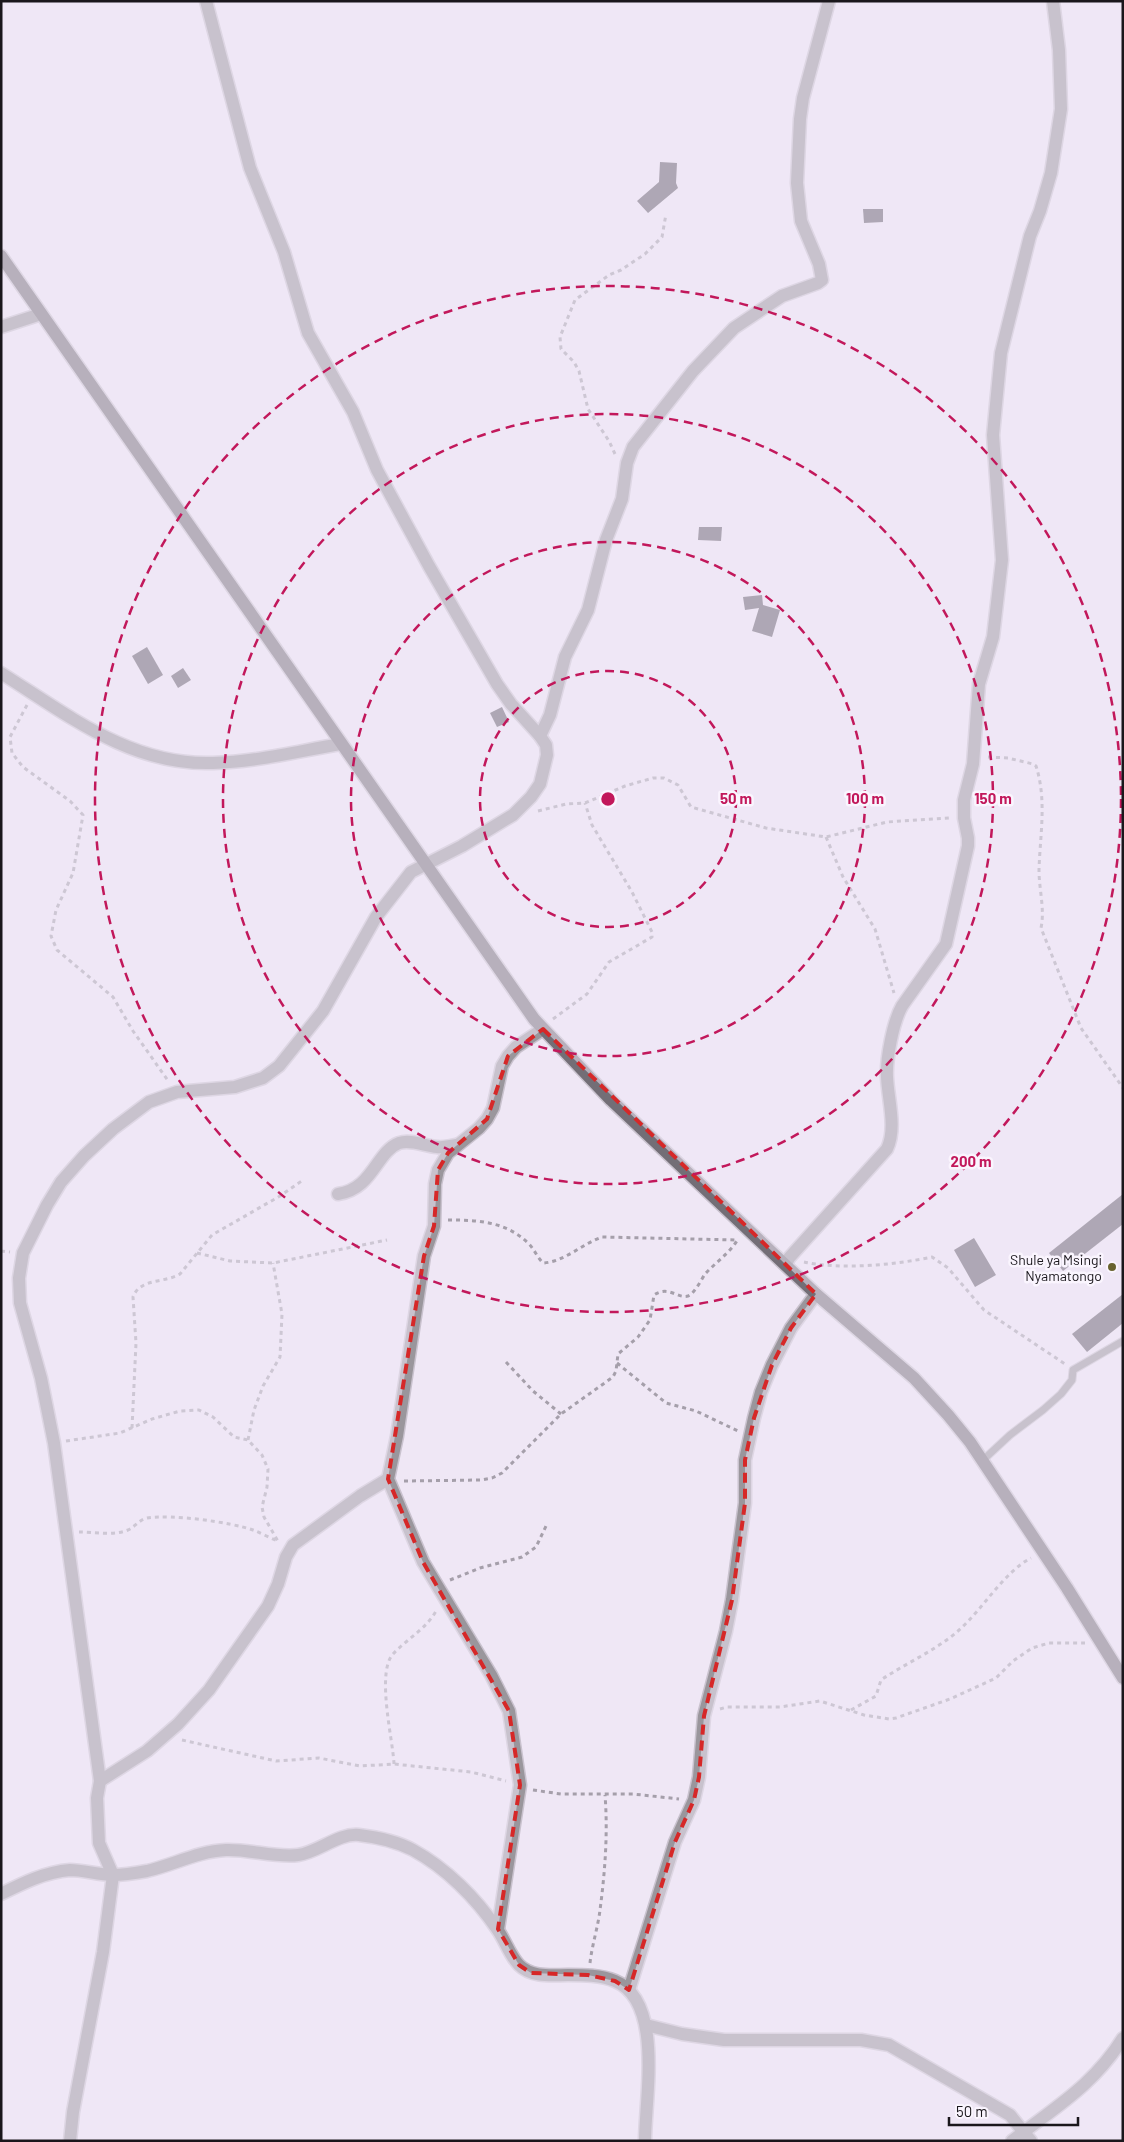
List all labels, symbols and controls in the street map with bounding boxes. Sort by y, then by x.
text: 50 m [720,789,752,807]
text: 100 m [846,789,884,807]
text: 150 m [974,789,1012,807]
centre of rings [599,790,617,808]
text: 200 m [950,1152,992,1170]
place label: Shule ya Msingi Nyamatongo [1010,1251,1102,1284]
marker: Shule ya Msingi Nyamatongo [1106,1261,1118,1273]
scale bar [949,2094,1078,2126]
text: 50 m [956,2102,988,2120]

